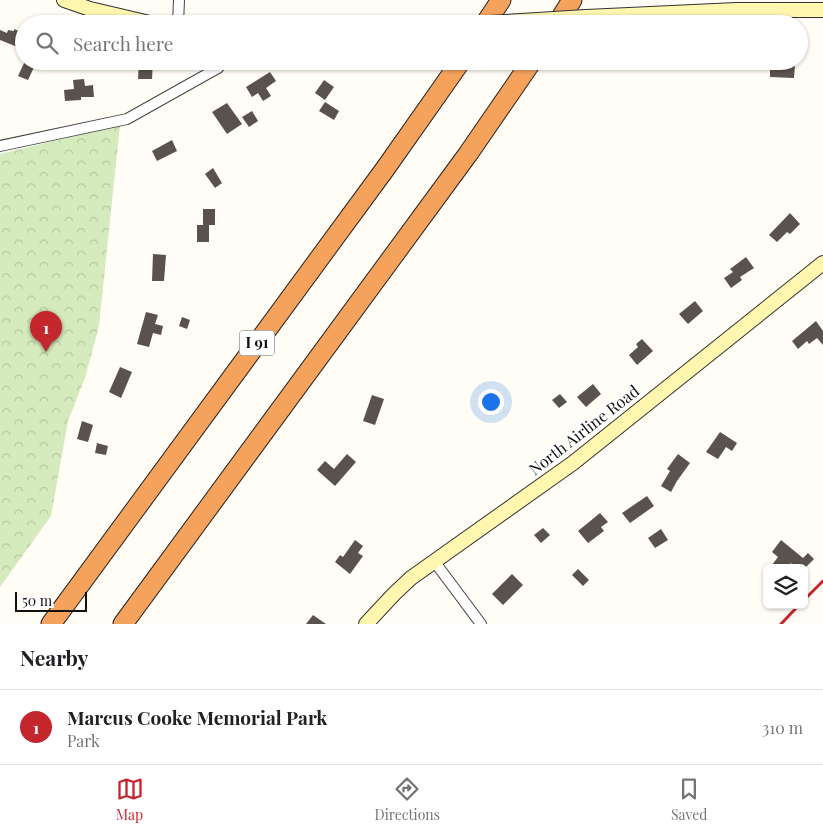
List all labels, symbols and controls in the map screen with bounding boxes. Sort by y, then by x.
search box [15,15,808,70]
icon: search [33,29,61,57]
text: Search here [73,30,173,56]
pin: 1 [30,311,62,352]
road number: I 91 [240,330,274,356]
street label: North Airline Road [524,380,643,479]
your location [478,389,504,415]
map controls [763,564,808,609]
button: layers [763,564,808,609]
scale bar [15,589,88,612]
text: 50 m [22,591,52,610]
text: Nearby [20,643,89,671]
text: Marcus Cooke Memorial Park [67,704,327,730]
text: 1 [33,717,39,738]
text: 310 m [762,717,803,738]
text: Park [67,730,100,751]
tab: Map [116,775,144,824]
tab: Directions [375,775,440,824]
tab: Saved [671,775,707,824]

